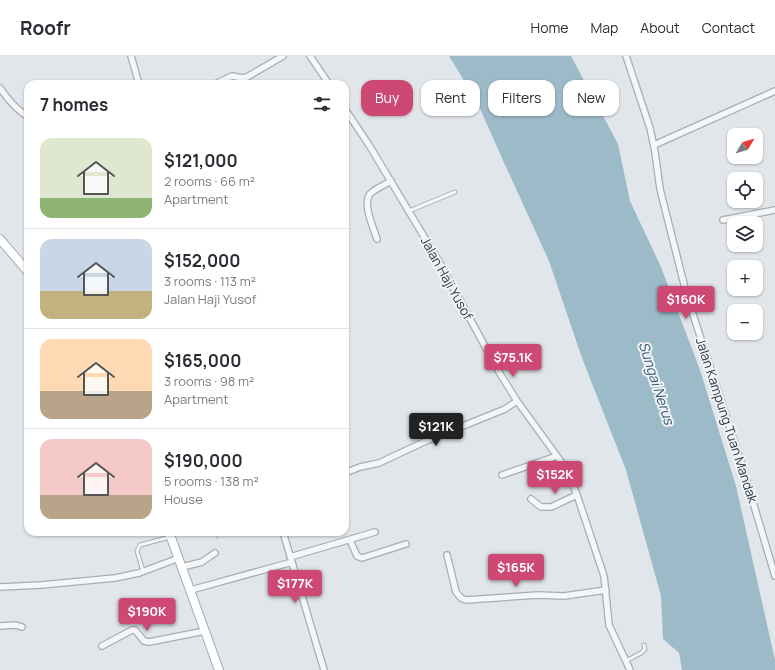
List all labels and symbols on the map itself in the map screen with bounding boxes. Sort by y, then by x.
north arrow [727,128,763,164]
street label: Jalan Haji Yusof [417,233,477,323]
pin: $160K [658,286,714,320]
street label: Jalan Kampung Tuan Mandak [692,335,762,505]
water label: Sungai Nerus [635,339,680,428]
pin: $75.1K [480,344,546,378]
pin: $121K [408,413,464,447]
pin: $152K [527,461,583,495]
pin: $165K [488,554,544,588]
pin: $177K [267,570,323,604]
pin: $190K [119,598,175,632]

